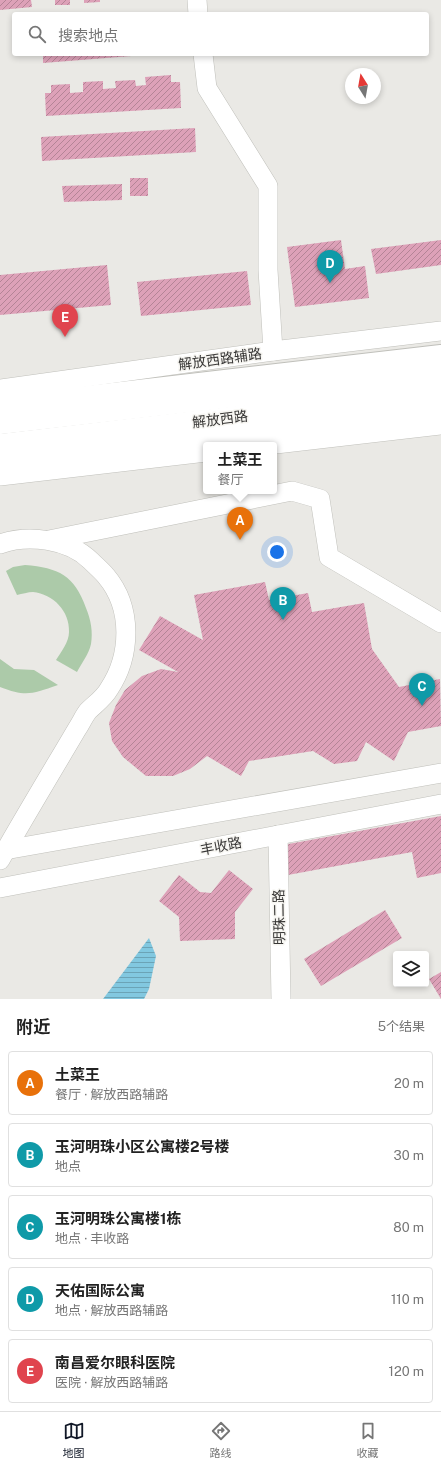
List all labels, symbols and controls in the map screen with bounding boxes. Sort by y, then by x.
search box [12,12,429,56]
icon: search [26,23,48,45]
text: 搜索地点 [58,27,118,44]
north arrow [345,68,381,104]
pin: D [317,250,343,283]
pin: E [52,304,78,337]
street label: 解放西路辅路 [177,345,263,373]
street label: 解放西路 [191,408,249,430]
popup [203,442,277,494]
text: 土菜王 [217,451,263,468]
text: 餐厅 [217,472,244,487]
pin: A [227,507,253,540]
your location [267,542,287,562]
pin: B [270,587,296,620]
pin: C [409,673,435,706]
street label: 丰收路 [199,834,243,858]
street label: 明珠二路 [271,889,287,945]
map controls [393,951,429,987]
button: layers [393,951,429,987]
text: 附近 [16,1017,50,1037]
text: 5个结果 [378,1019,425,1034]
text: 土菜王 [55,1066,100,1083]
text: A [25,1076,35,1091]
text: 20 m [394,1076,424,1091]
text: 餐厅 · 解放西路辅路 [55,1087,168,1102]
text: 玉河明珠小区公寓楼2号楼 [55,1138,230,1155]
text: B [26,1148,34,1163]
text: 30 m [394,1148,424,1163]
text: 地点 [55,1159,81,1174]
text: 玉河明珠公寓楼1栋 [55,1210,181,1227]
text: C [25,1220,35,1235]
text: 80 m [393,1220,424,1235]
text: 地点 · 丰收路 [55,1231,129,1246]
text: 天佑国际公寓 [55,1282,145,1299]
text: D [25,1292,35,1307]
text: 110 m [391,1292,424,1307]
text: 地点 · 解放西路辅路 [55,1303,168,1318]
text: 南昌爱尔眼科医院 [55,1354,175,1371]
text: E [26,1364,34,1379]
text: 120 m [389,1364,424,1379]
text: 医院 · 解放西路辅路 [55,1375,168,1390]
tab: 地图 [63,1420,85,1460]
tab: 路线 [210,1420,232,1460]
tab: 收藏 [357,1420,379,1460]

